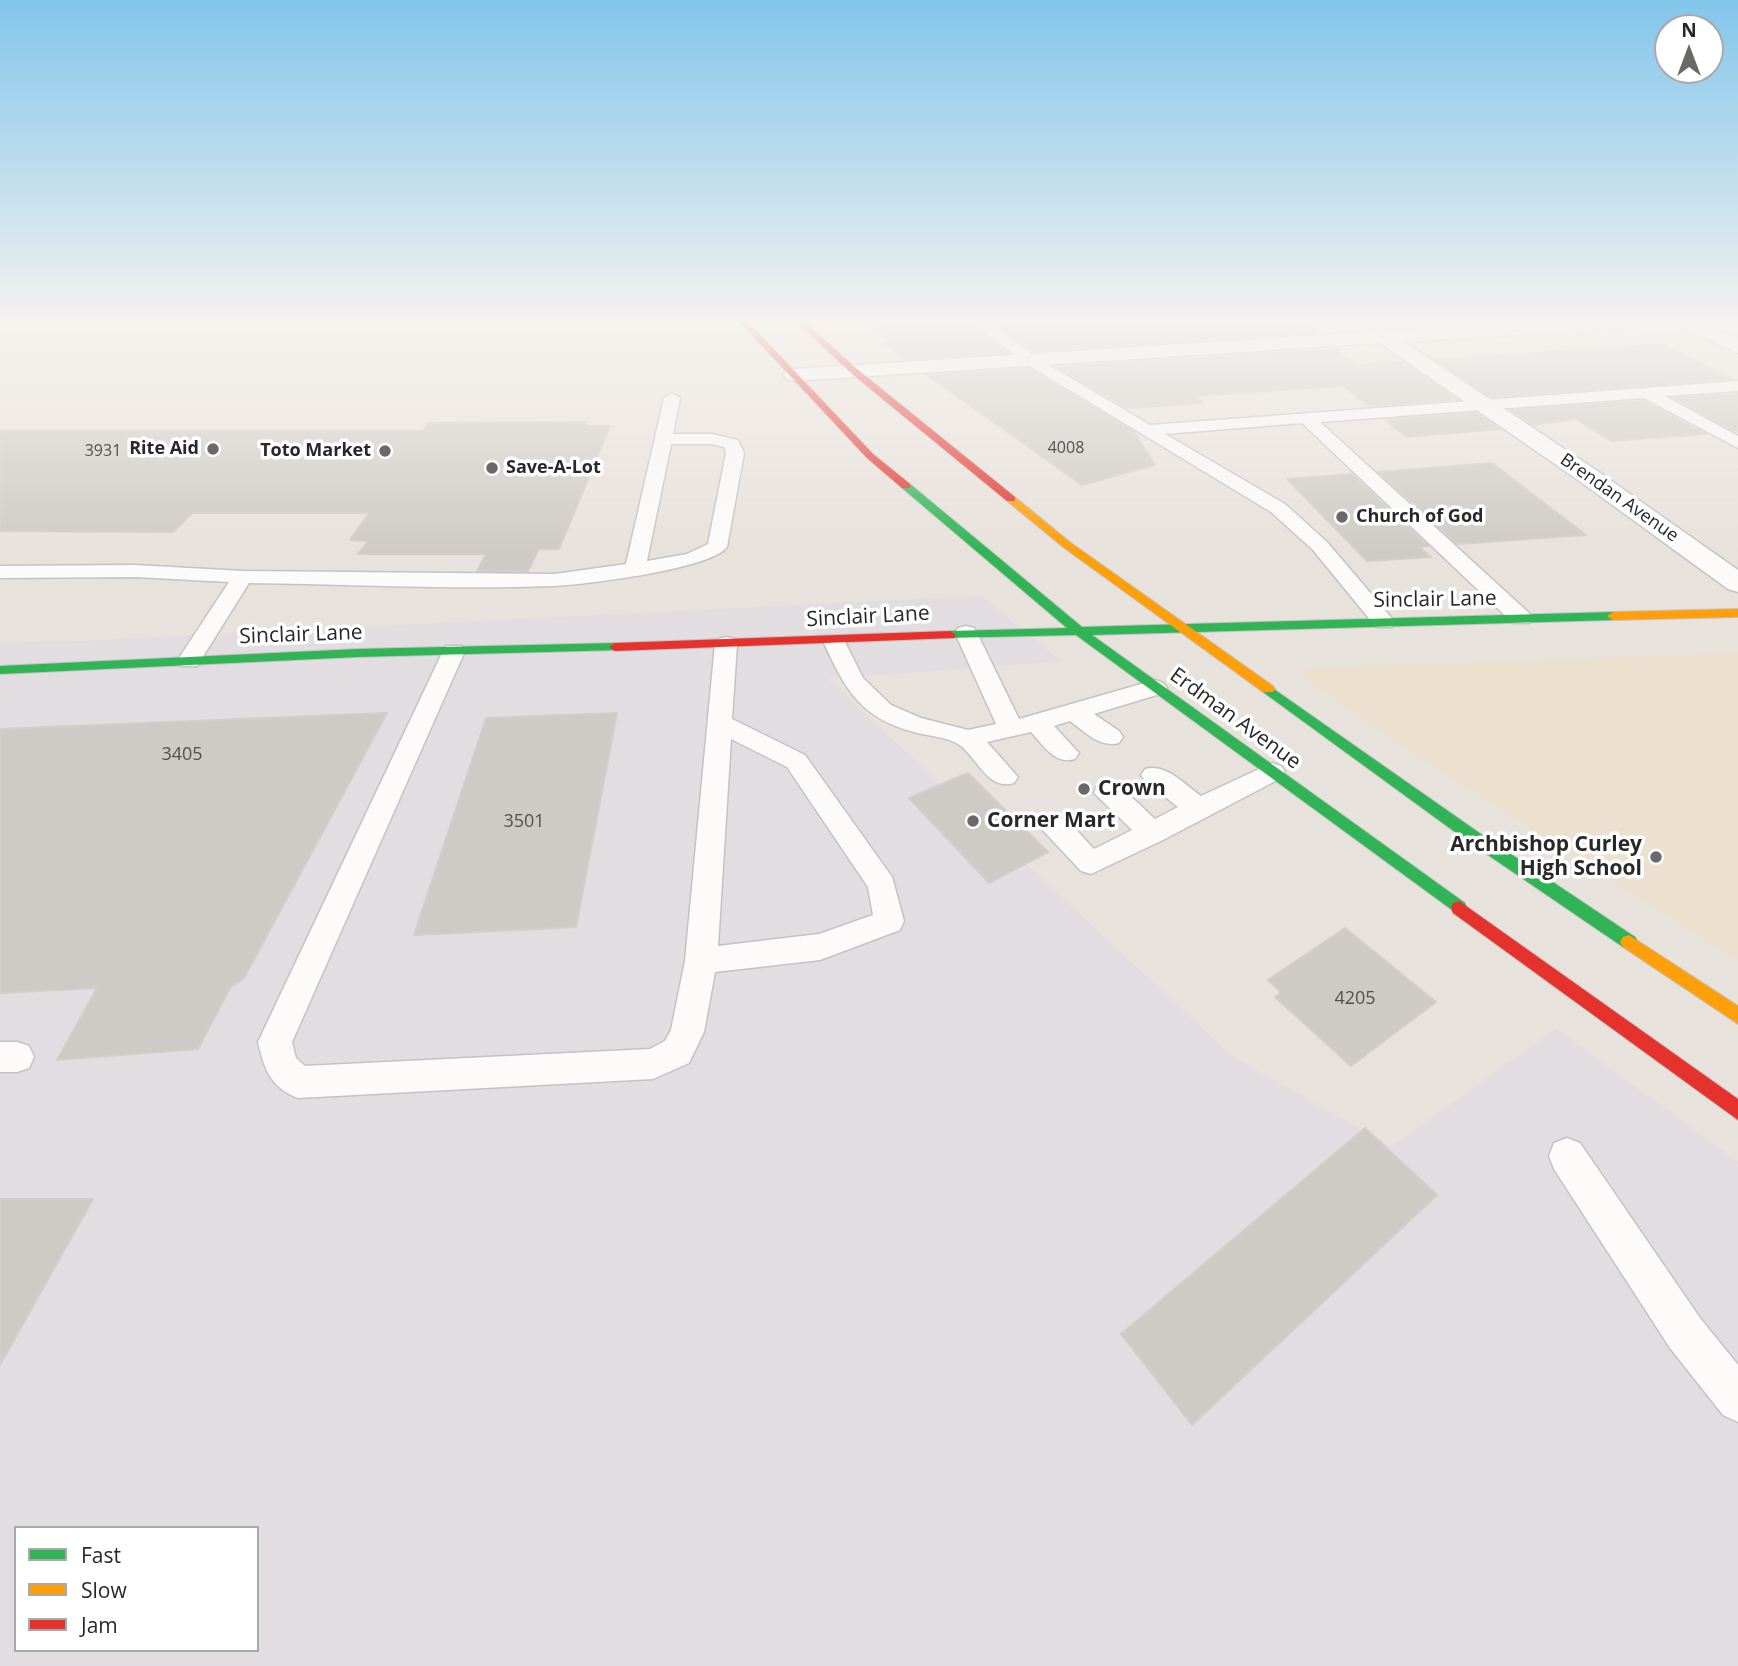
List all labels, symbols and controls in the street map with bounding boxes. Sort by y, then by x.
north arrow [1654,14,1724,84]
text: N [1681,17,1697,43]
place label: Rite Aid [129,438,199,460]
house number: 4008 [1048,438,1084,458]
place label: Toto Market [260,440,371,462]
house number: 3931 [85,441,121,461]
marker: Rite Aid [205,441,221,457]
marker: Toto Market [377,443,393,459]
street label: Brendan Avenue [1556,449,1682,547]
place label: Save-A-Lot [506,457,601,479]
marker: Save-A-Lot [484,460,500,476]
place label: Church of God [1356,506,1483,528]
marker: Church of God [1334,509,1350,525]
street label: Sinclair Lane [1373,586,1497,614]
street label: Sinclair Lane [806,601,930,633]
street label: Sinclair Lane [239,620,363,650]
street label: Erdman Avenue [1165,663,1305,775]
house number: 3405 [161,744,203,766]
place label: Crown [1098,776,1166,802]
marker: Crown [1076,781,1092,797]
place label: Corner Mart [987,808,1115,834]
house number: 3501 [503,811,545,833]
marker: Corner Mart [965,813,981,829]
place label: Archbishop Curley High School [1450,832,1642,882]
marker: Archbishop Curley High School [1648,849,1664,865]
house number: 4205 [1334,988,1376,1010]
legend [14,1526,259,1652]
text: Fast [81,1541,121,1569]
text: Slow [81,1576,127,1604]
text: Jam [81,1611,118,1639]

